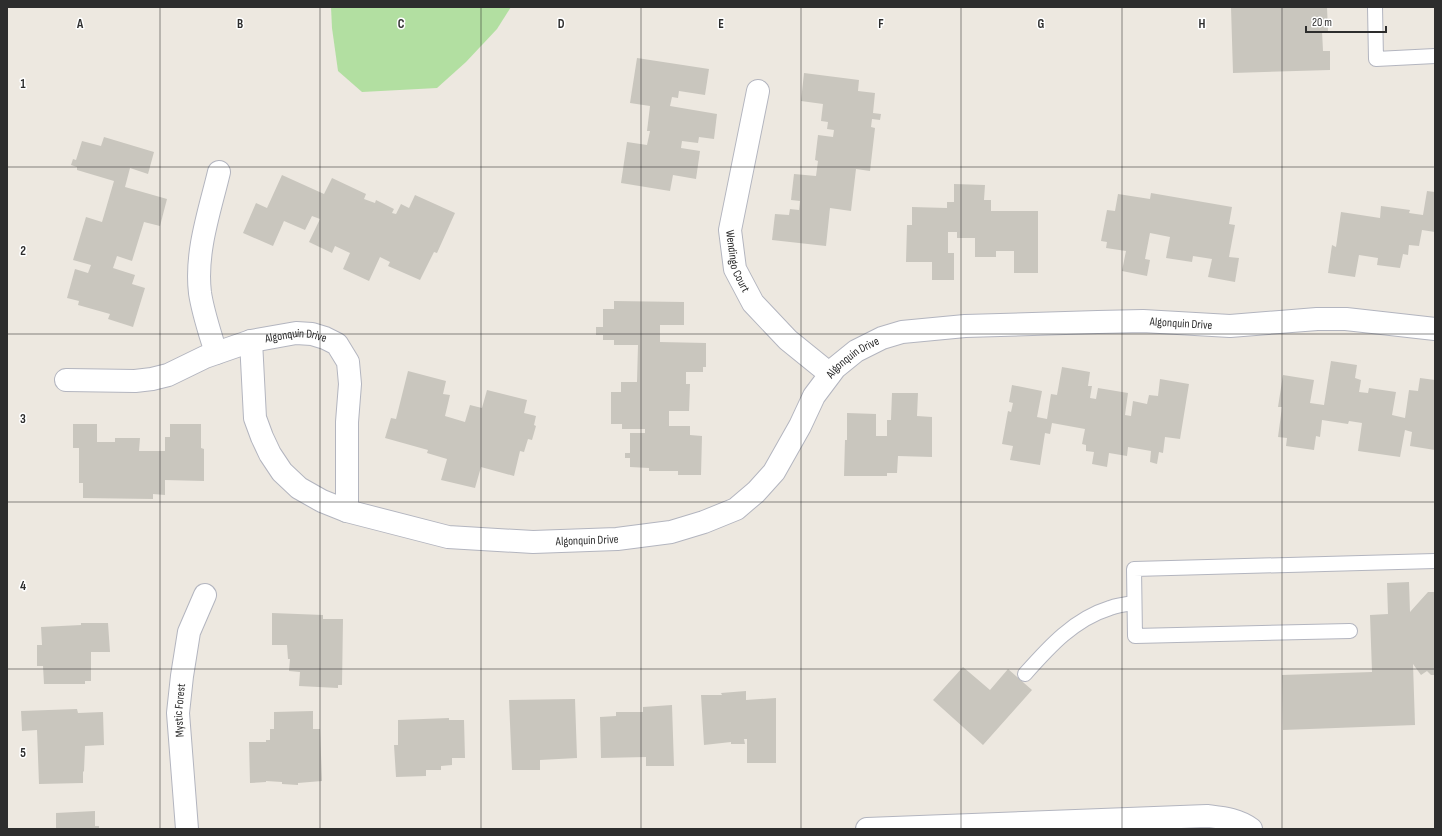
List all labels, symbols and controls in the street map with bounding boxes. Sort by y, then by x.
scale bar [1306,8,1386,34]
text: 20 m [1312,15,1332,30]
text: A [76,16,84,32]
text: B [237,16,243,32]
text: C [398,16,405,32]
text: D [558,16,565,32]
text: E [718,16,724,32]
text: F [878,16,884,32]
text: G [1038,16,1045,32]
text: H [1199,16,1206,32]
text: 1 [20,76,26,92]
street label: Wendingo Court [723,229,754,295]
text: 2 [20,243,26,259]
street label: Algonquin Drive [1148,314,1213,332]
street label: Algonquin Drive [263,325,329,346]
street label: Algonquin Drive [822,333,882,382]
text: 3 [20,411,26,427]
street label: Algonquin Drive [554,531,619,549]
text: 4 [20,578,26,594]
street label: Mystic Forest [170,682,189,738]
text: 5 [20,745,26,761]

